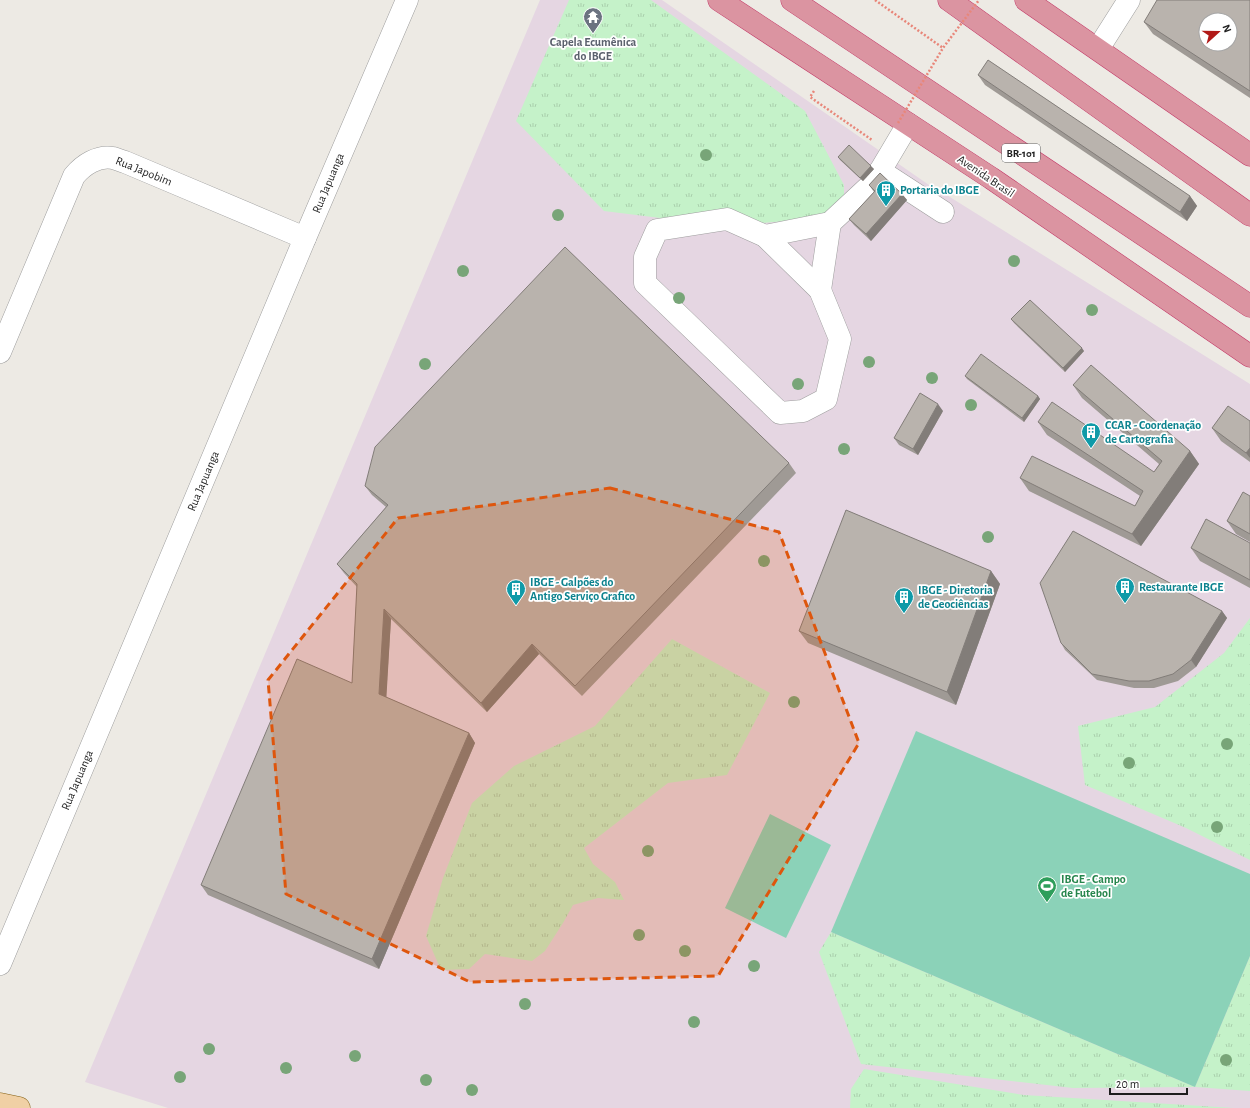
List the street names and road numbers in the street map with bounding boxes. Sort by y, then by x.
road number: BR-101 [1002,144,1040,162]
street label: Rua Japuanga [310,151,346,215]
street label: Avenida Brasil [955,153,1017,199]
street label: Rua Japobim [114,154,174,188]
street label: Rua Japuanga [185,449,221,513]
street label: Rua Japuanga [59,748,95,812]

